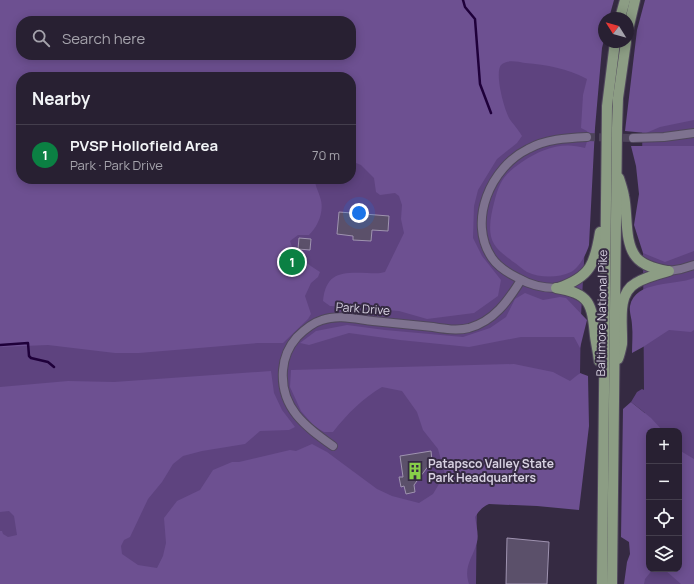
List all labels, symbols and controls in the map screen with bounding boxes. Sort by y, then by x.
north arrow [598,12,634,48]
search box [16,16,356,60]
icon: search [30,27,52,49]
text: Search here [62,28,145,49]
text: Nearby [32,87,90,110]
text: PVSP Hollofield Area [70,135,218,156]
text: 1 [42,146,48,164]
text: 70 m [312,146,340,164]
text: Park · Park Drive [70,156,163,174]
your location [349,203,369,223]
pin: 1 [279,247,305,277]
street label: Baltimore National Pike [592,249,611,377]
street label: Park Drive [335,298,391,319]
map controls [646,428,682,572]
button: + [646,428,682,464]
place label: Patapsco Valley State Park Headquarters [428,455,554,486]
building icon: Patapsco Valley State Park Headquarters [405,461,425,481]
button: − [646,464,682,500]
button: locate [646,500,682,536]
button: layers [646,536,682,572]

